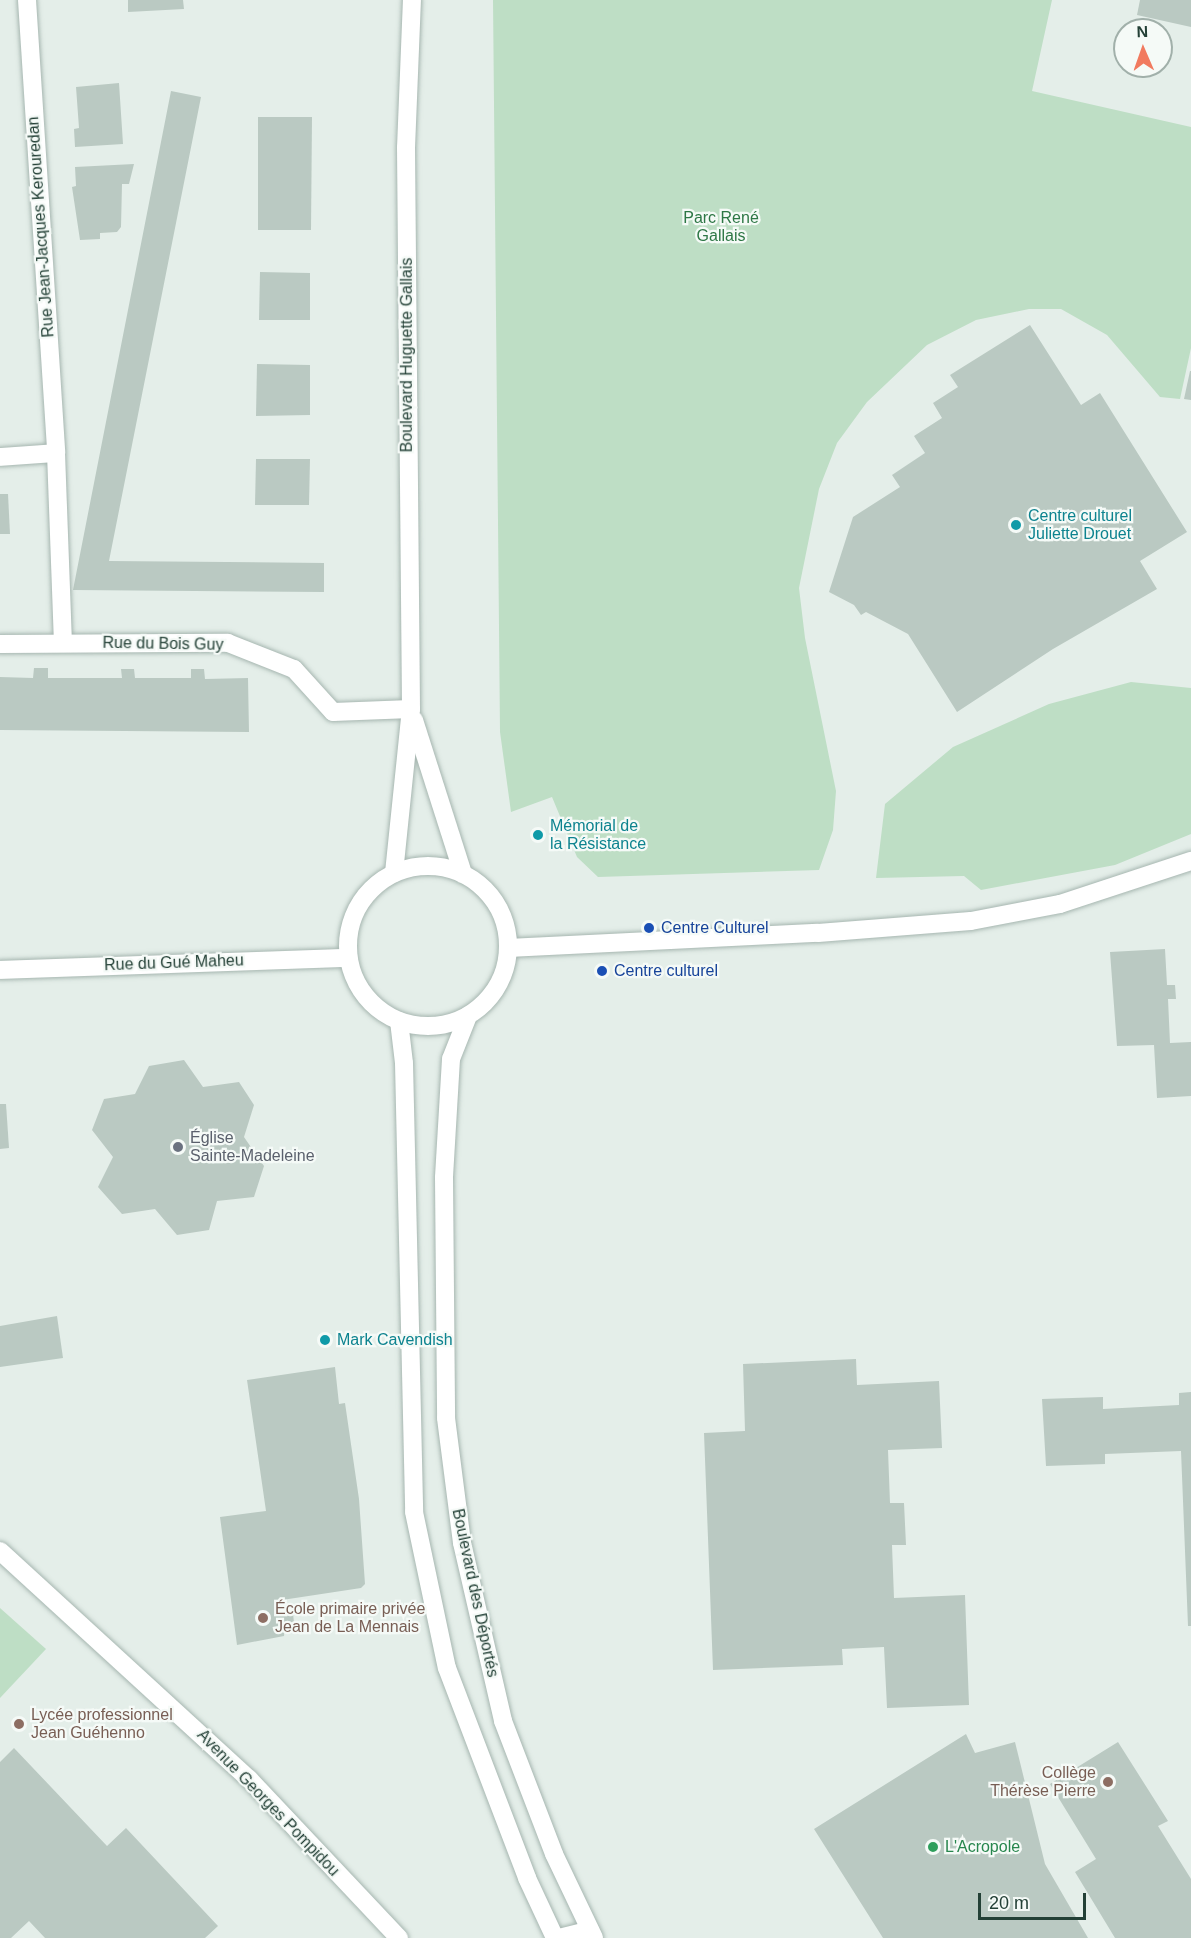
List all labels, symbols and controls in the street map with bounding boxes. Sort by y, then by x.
north arrow [1113,18,1173,78]
text: N [1136,23,1148,40]
street label: Rue Jean-Jacques Kerouredan [24,116,58,338]
park label: Parc René Gallais [683,208,759,246]
street label: Boulevard Huguette Gallais [397,258,417,452]
place label: Centre culturel Juliette Drouet [1028,506,1132,544]
marker: Centre culturel Juliette Drouet [1009,518,1023,532]
street label: Rue du Bois Guy [102,633,224,655]
place label: Mémorial de la Résistance [550,816,646,854]
marker: Mémorial de la Résistance [531,828,545,842]
place label: Centre Culturel [661,918,769,938]
marker: Centre Culturel [642,921,656,935]
street label: Rue du Gué Maheu [104,951,244,975]
place label: Centre culturel [614,961,718,981]
marker: Centre culturel [595,964,609,978]
place label: Église Sainte-Madeleine [190,1128,315,1166]
marker: Église Sainte-Madeleine [171,1140,185,1154]
place label: Mark Cavendish [337,1330,453,1350]
marker: Mark Cavendish [318,1333,332,1347]
street label: Boulevard des Déportés [448,1507,502,1679]
place label: École primaire privée Jean de La Mennais [275,1599,425,1637]
marker: École primaire privée Jean de La Mennais [256,1611,270,1625]
place label: Lycée professionnel Jean Guéhenno [31,1705,173,1743]
marker: Lycée professionnel Jean Guéhenno [12,1717,26,1731]
street label: Avenue Georges Pompidou [193,1726,343,1880]
place label: Collège Thérèse Pierre [990,1763,1096,1801]
marker: Collège Thérèse Pierre [1101,1775,1115,1789]
place label: L'Acropole [945,1837,1020,1857]
marker: L'Acropole [926,1840,940,1854]
scale bar [981,1881,1089,1919]
text: 20 m [989,1893,1029,1913]

